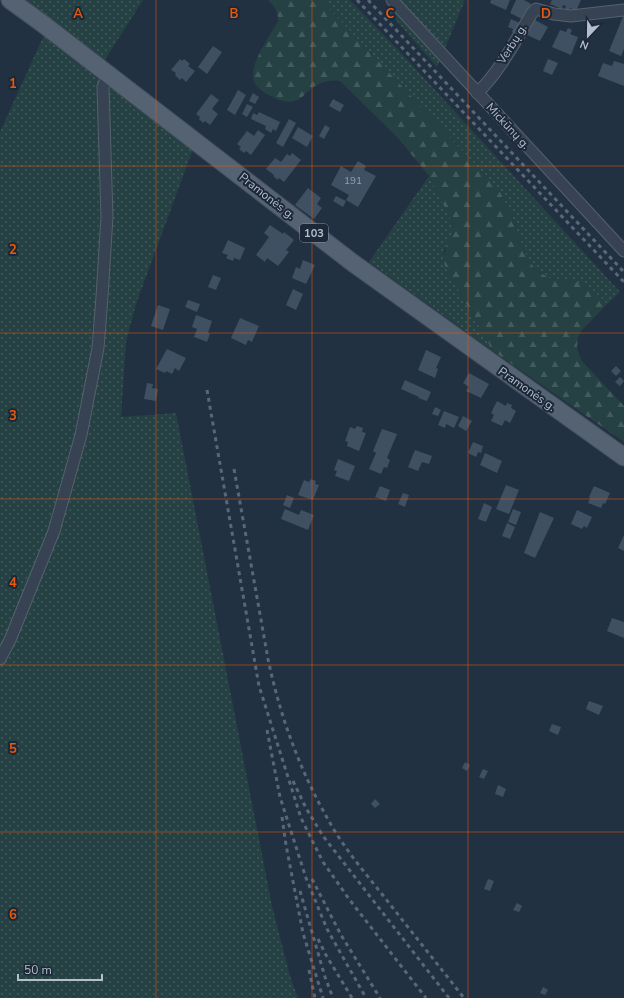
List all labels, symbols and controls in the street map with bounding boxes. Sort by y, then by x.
text: A [73,5,83,23]
text: B [230,5,239,23]
text: C [386,5,395,23]
text: D [541,5,551,23]
north arrow [568,16,608,56]
street label: Verbų g. [493,21,531,68]
text: N [578,36,591,53]
text: 1 [9,75,17,93]
street label: Mickūnų g. [482,99,534,153]
street label: Pramonės g. [236,169,298,223]
house number: 191 [344,174,362,188]
road number: 103 [300,224,328,242]
text: 2 [9,241,17,259]
street label: Pramonės g. [495,363,559,415]
text: 3 [9,407,17,425]
text: 4 [9,574,17,592]
text: 5 [9,740,17,758]
text: 6 [9,906,17,924]
scale bar [18,956,102,982]
text: 50 m [24,962,52,978]

